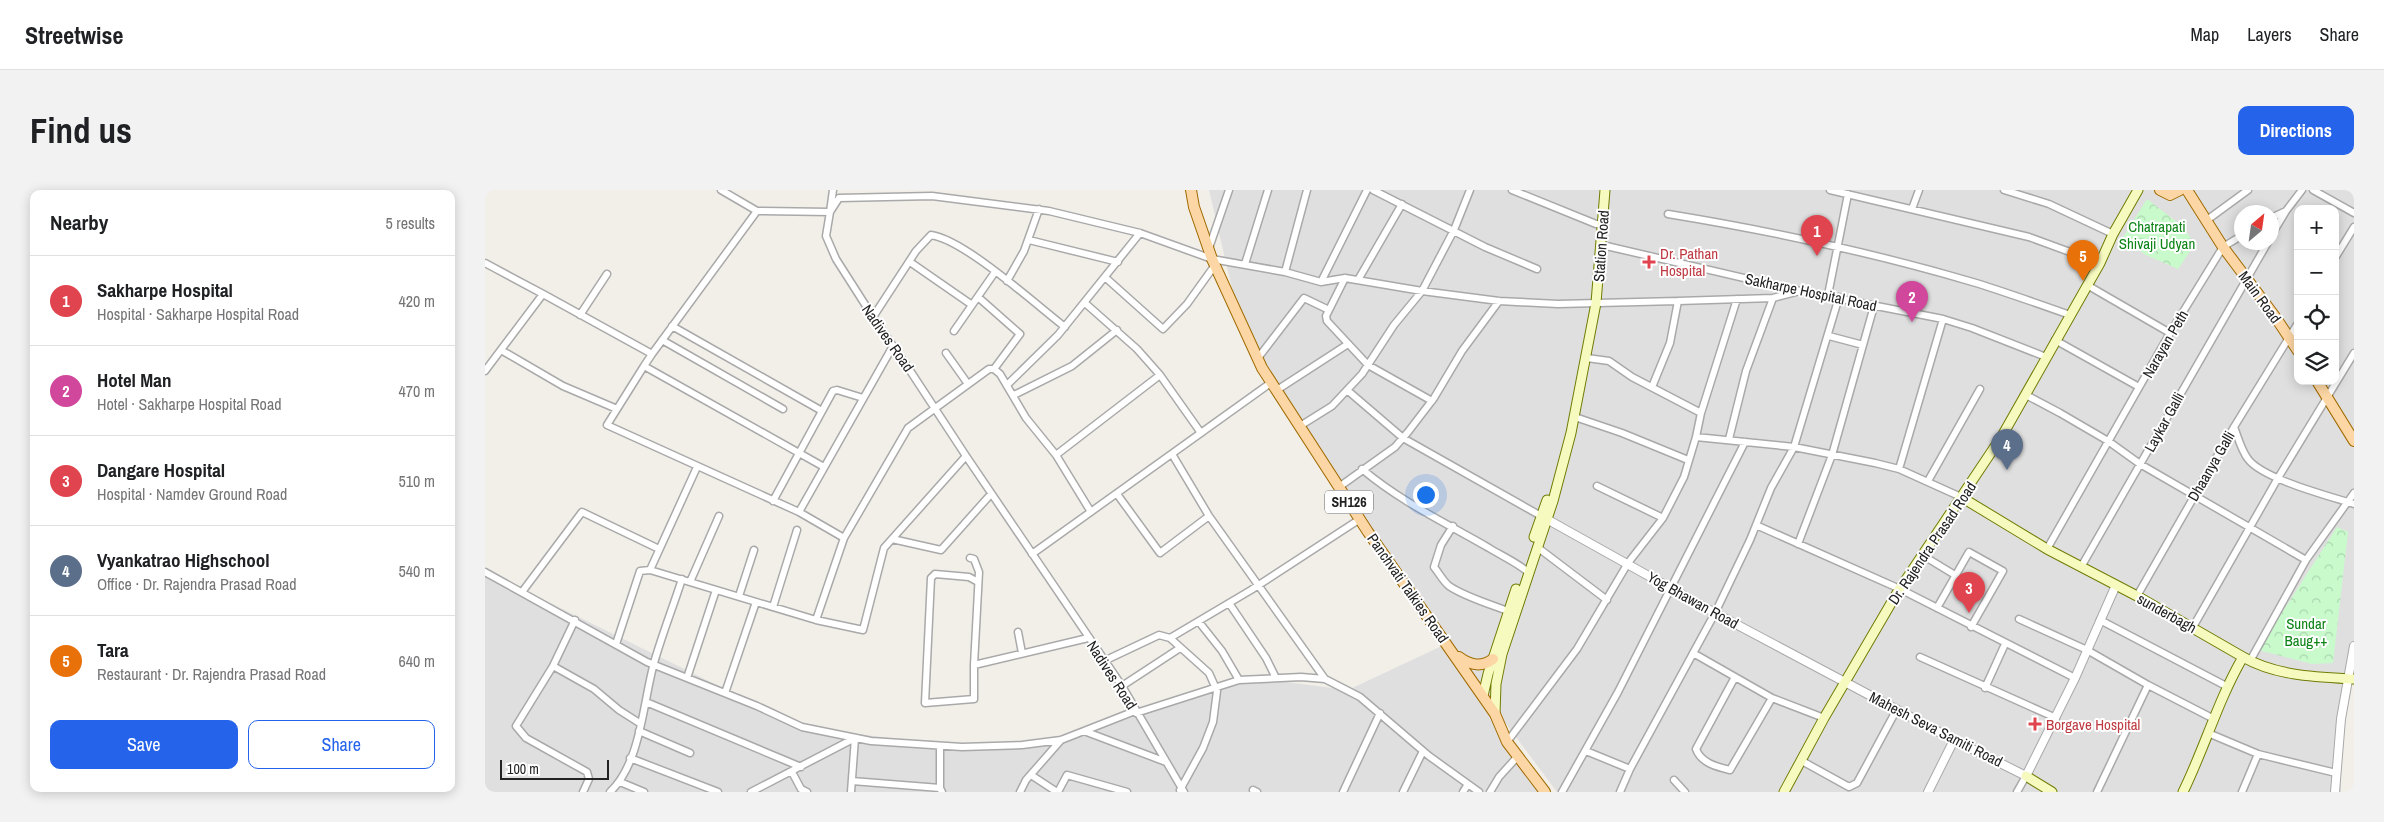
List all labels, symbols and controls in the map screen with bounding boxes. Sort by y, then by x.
text: Streetwise [25,19,123,51]
text: Map [2191,22,2219,47]
text: Layers [2247,22,2292,47]
text: Share [2320,22,2359,47]
button: Directions [2238,106,2354,155]
text: Find us [30,107,132,154]
north arrow [2234,205,2279,250]
map controls [2294,205,2339,385]
button: + [2294,205,2339,250]
text: Nearby [50,208,108,237]
street label: Station Road [1588,209,1614,283]
text: 5 results [385,212,435,234]
pin: 1 [1801,215,1833,256]
park label: Chatrapati Shivaji Udyan [2119,216,2195,254]
pin: 5 [2067,240,2099,281]
place label: Dr. Pathan Hospital [1660,243,1718,281]
button: − [2294,250,2339,295]
marker: Dr. Pathan Hospital [1642,255,1656,269]
street label: Main Road [2234,266,2286,328]
street label: Sakharpe Hospital Road [1743,268,1879,316]
text: Sakharpe Hospital [97,277,233,303]
pin: 2 [1896,281,1928,322]
text: 1 [62,290,70,312]
text: 420 m [399,290,435,312]
button: locate [2294,295,2339,340]
street label: Nadives Road [857,300,919,376]
text: Hospital · Sakharpe Hospital Road [97,303,299,325]
street label: Narayan Peth [2137,306,2193,382]
button: layers [2294,340,2339,385]
text: Hotel Man [97,367,171,393]
text: 2 [62,380,70,402]
text: 470 m [399,380,435,402]
street label: Laykar Galli [2139,388,2189,456]
text: Hotel · Sakharpe Hospital Road [97,393,282,415]
street label: Dhaanya Galli [2182,427,2240,505]
pin: 4 [1991,429,2023,470]
text: Dangare Hospital [97,457,225,483]
text: 3 [62,470,70,492]
text: 510 m [399,470,435,492]
street label: Dr. Rajendra Prasad Road [1883,477,1981,609]
your location [1413,482,1439,508]
text: Hospital · Namdev Ground Road [97,483,287,505]
road number: SH126 [1325,490,1373,514]
street label: Panchvati Talkies Road [1362,529,1454,647]
text: Vyankatrao Highschool [97,547,270,573]
text: 4 [62,560,70,582]
text: 540 m [399,560,435,582]
street label: Yog Bhawan Road [1643,566,1743,634]
pin: 3 [1953,572,1985,613]
text: Office · Dr. Rajendra Prasad Road [97,573,297,595]
street label: sunderbagh [2133,588,2201,638]
park label: Sundar Baug++ [2284,613,2328,651]
text: Tara [97,637,129,663]
street label: Nadives Road [1082,637,1142,713]
text: 5 [62,650,70,672]
text: 640 m [399,650,435,672]
text: Restaurant · Dr. Rajendra Prasad Road [97,663,326,685]
street label: Mahesh Seva Samiti Road [1866,686,2006,772]
place label: Borgave Hospital [2046,714,2140,735]
marker: Borgave Hospital [2028,717,2042,731]
button: Save [50,720,238,769]
button: Share [248,720,435,769]
scale bar [500,757,609,780]
text: 100 m [507,760,539,778]

